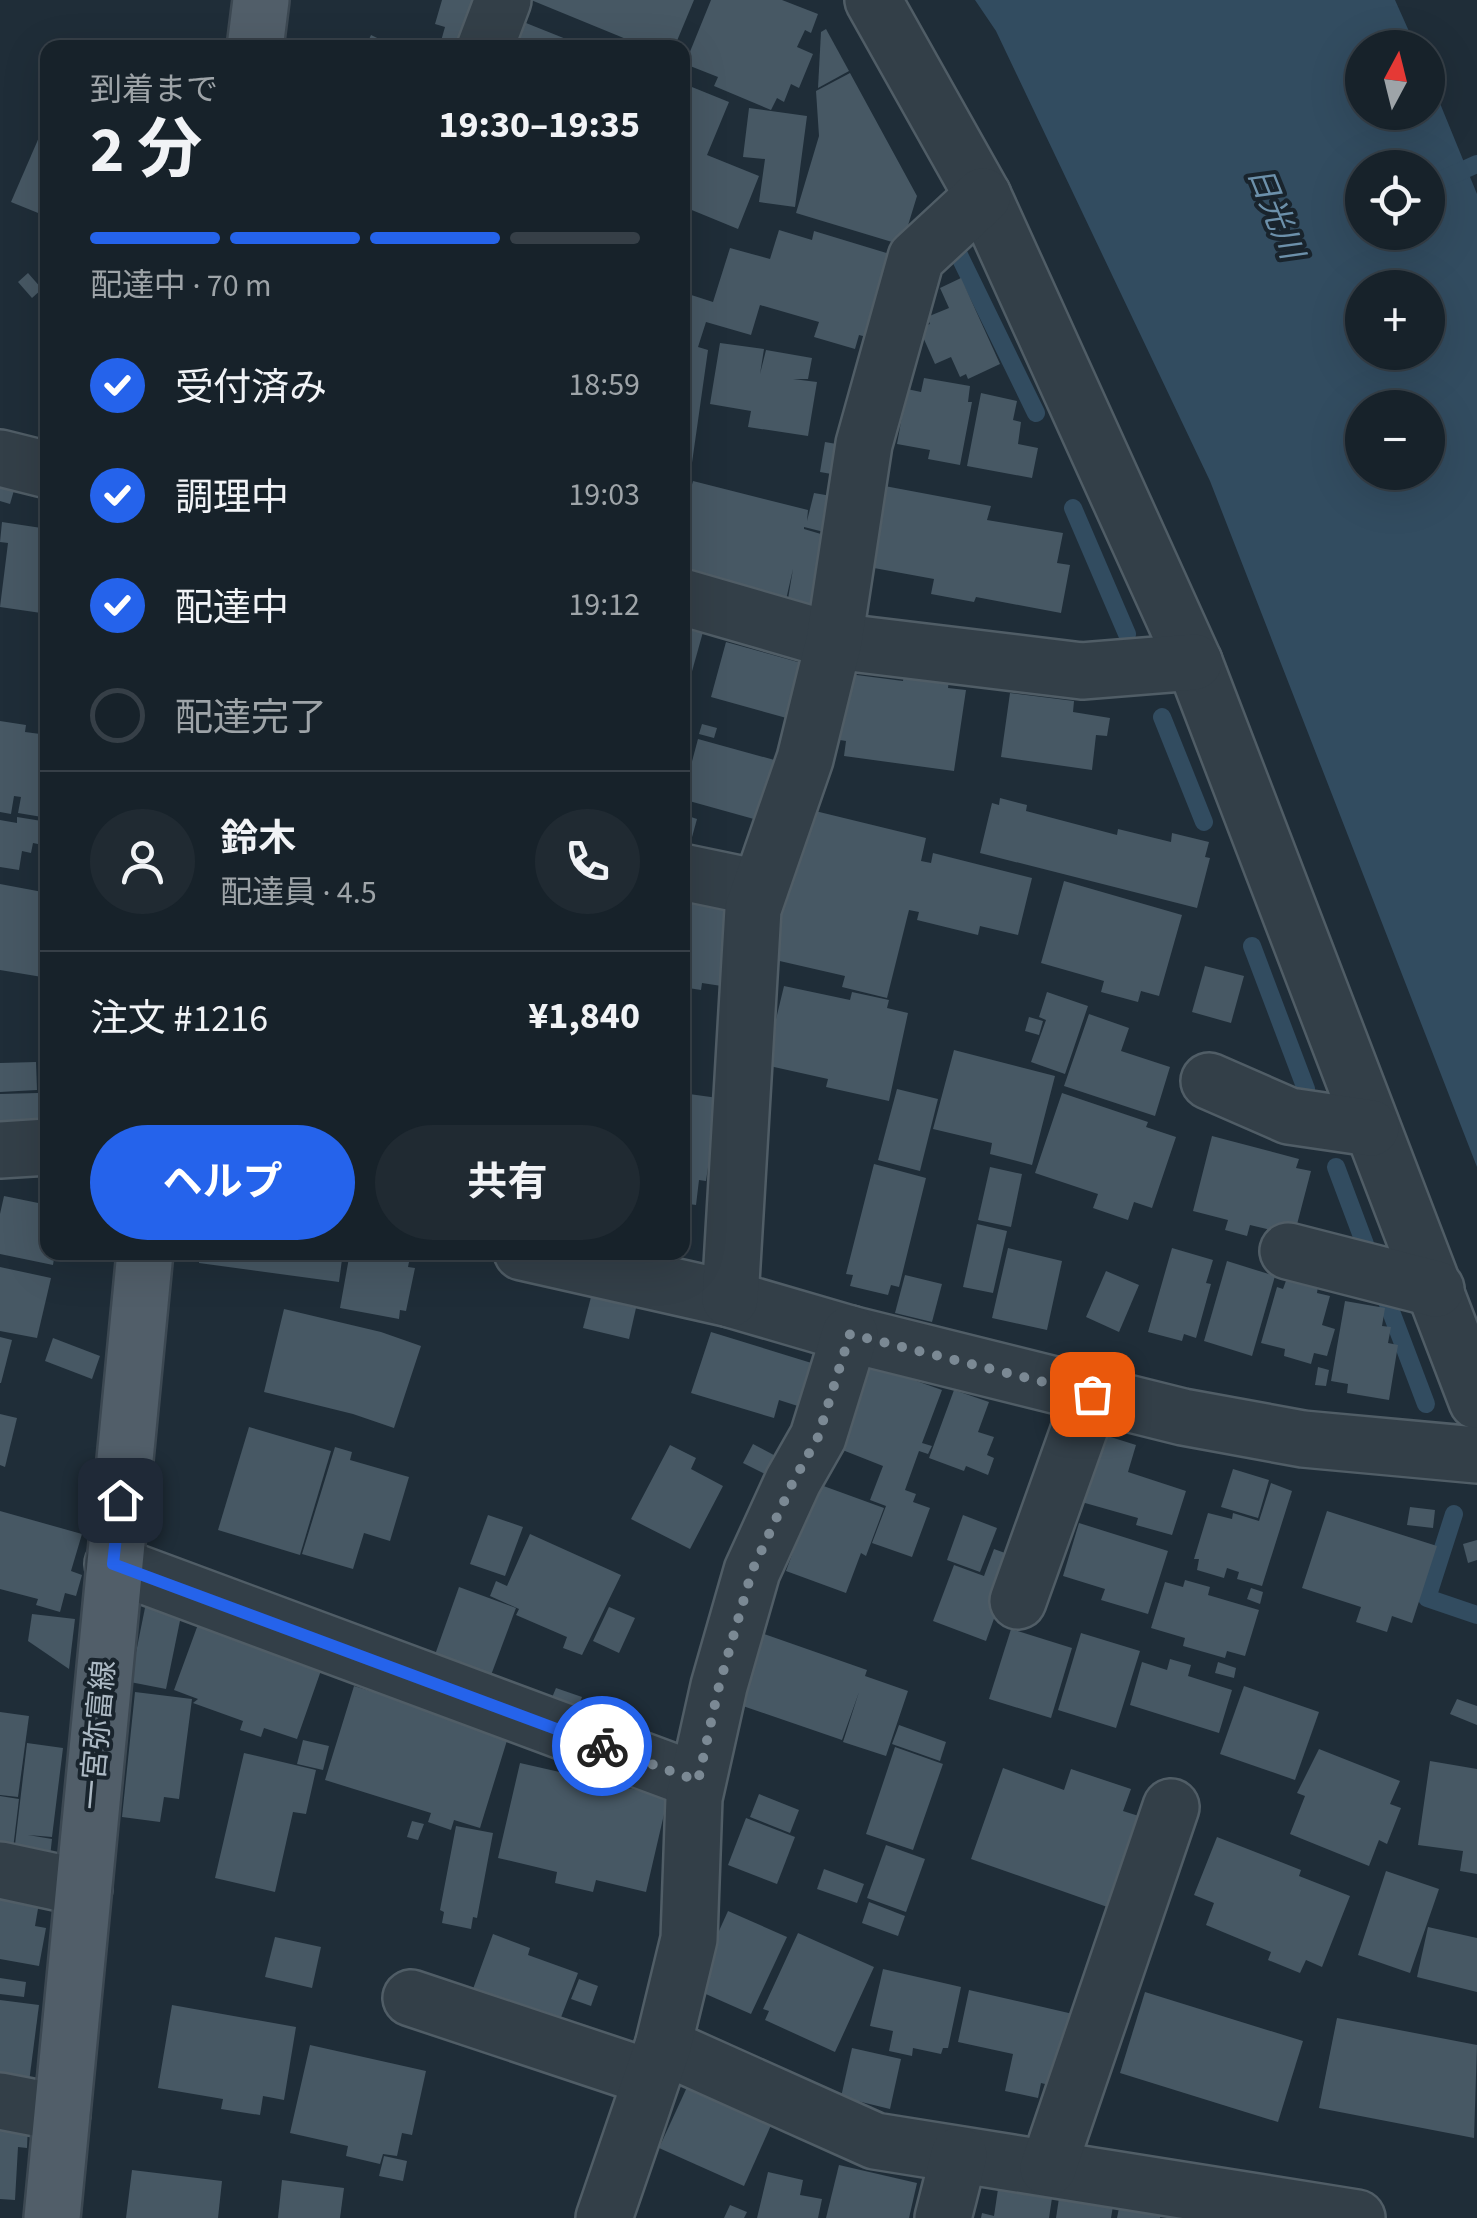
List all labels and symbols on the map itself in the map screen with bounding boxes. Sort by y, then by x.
north arrow [1345,30,1445,130]
water label: 日光川 [1236,160,1315,269]
pin [1050,1352,1135,1437]
pin [78,1458,163,1543]
street label: 一宮弥富線 [70,1658,126,1812]
courier [552,1696,652,1796]

